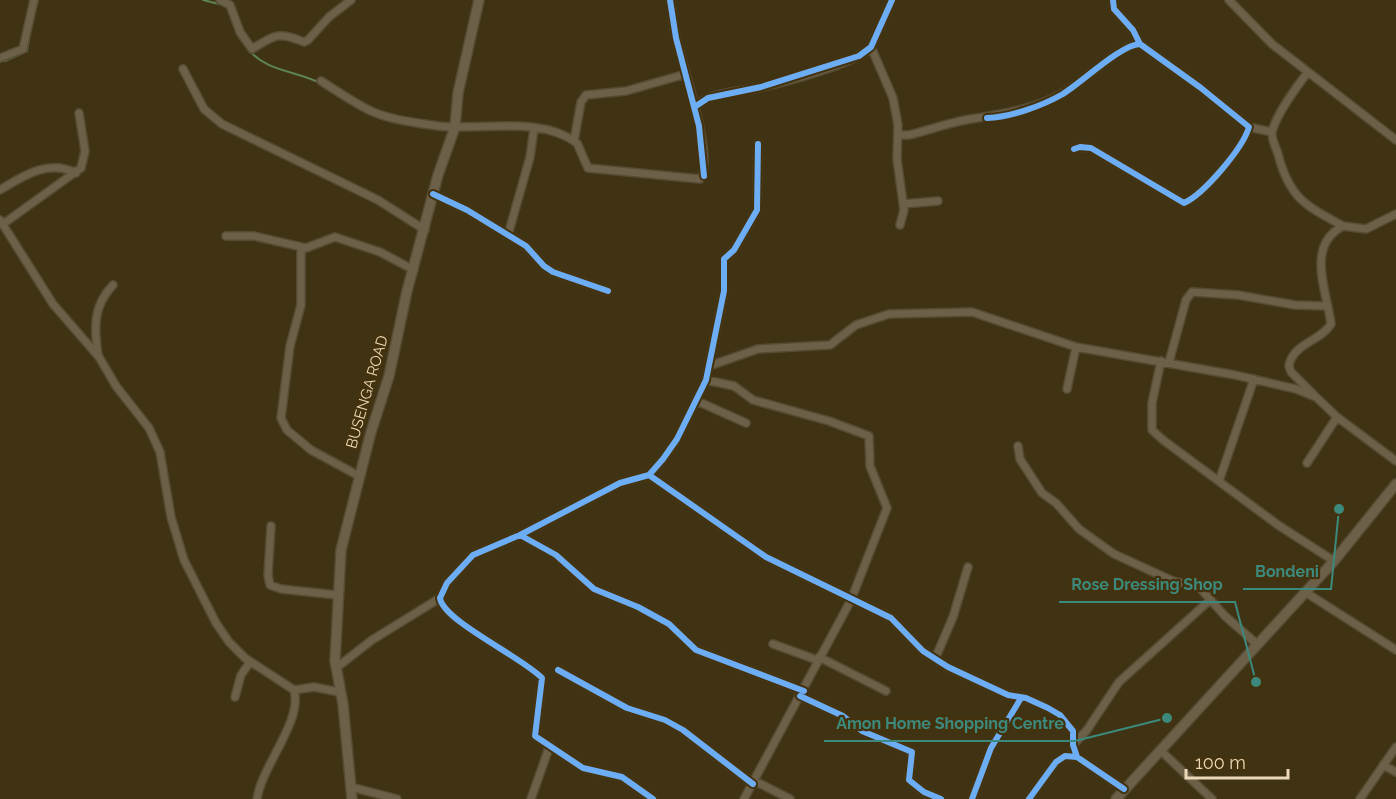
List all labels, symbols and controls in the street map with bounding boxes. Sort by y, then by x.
street label: BUSENGA ROAD [342,333,392,451]
callout: Bondeni [1243,555,1331,589]
text: Bondeni [1255,562,1319,581]
callout: Rose Dressing Shop [1059,568,1235,602]
text: Rose Dressing Shop [1071,575,1223,594]
callout: Amon Home Shopping Centre [824,707,1075,741]
text: Amon Home Shopping Centre [836,714,1064,733]
scale bar [1186,742,1288,780]
text: 100 m [1195,752,1246,773]

